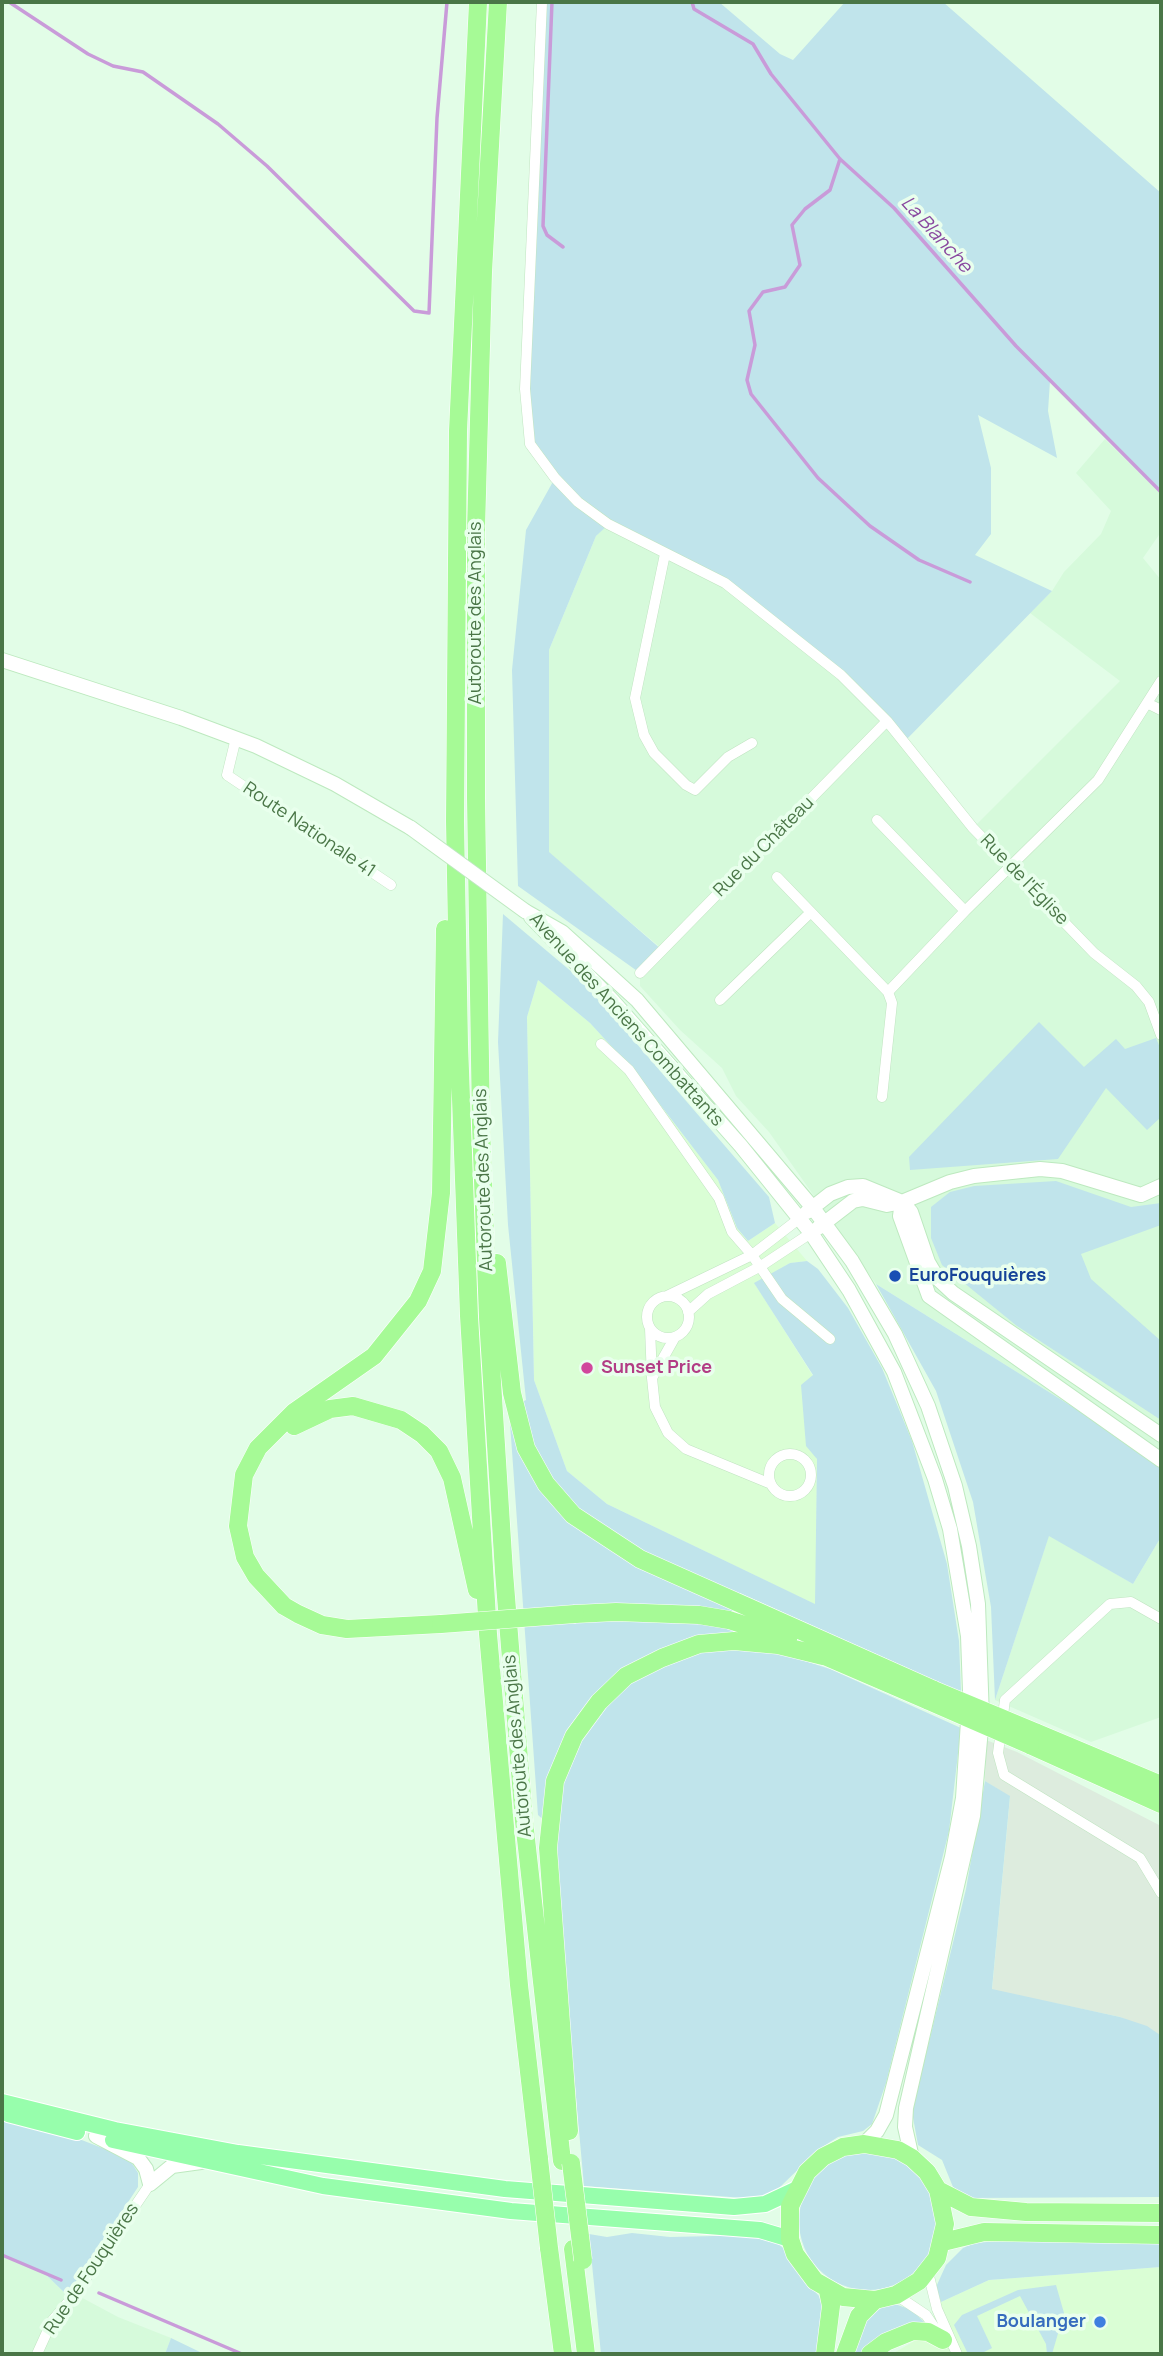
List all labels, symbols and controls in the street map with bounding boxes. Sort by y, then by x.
water label: La Blanche [896,192,976,278]
street label: Autoroute des Anglais [465,521,487,705]
street label: Route Nationale 41 [239,778,379,882]
street label: Rue du Château [709,792,819,902]
street label: Rue de l'Église [975,830,1073,930]
street label: Avenue des Anciens Combattants [524,909,728,1131]
street label: Autoroute des Anglais [470,1088,498,1272]
place label: EuroFouquières [909,1265,1046,1287]
marker: EuroFouquières [887,1268,903,1284]
place label: Sunset Price [601,1357,712,1379]
marker: Sunset Price [579,1360,595,1376]
street label: Autoroute des Anglais [499,1654,537,1838]
street label: Rue de Fouquières [40,2199,144,2339]
place label: Boulanger [996,2311,1086,2333]
marker: Boulanger [1092,2314,1108,2330]

